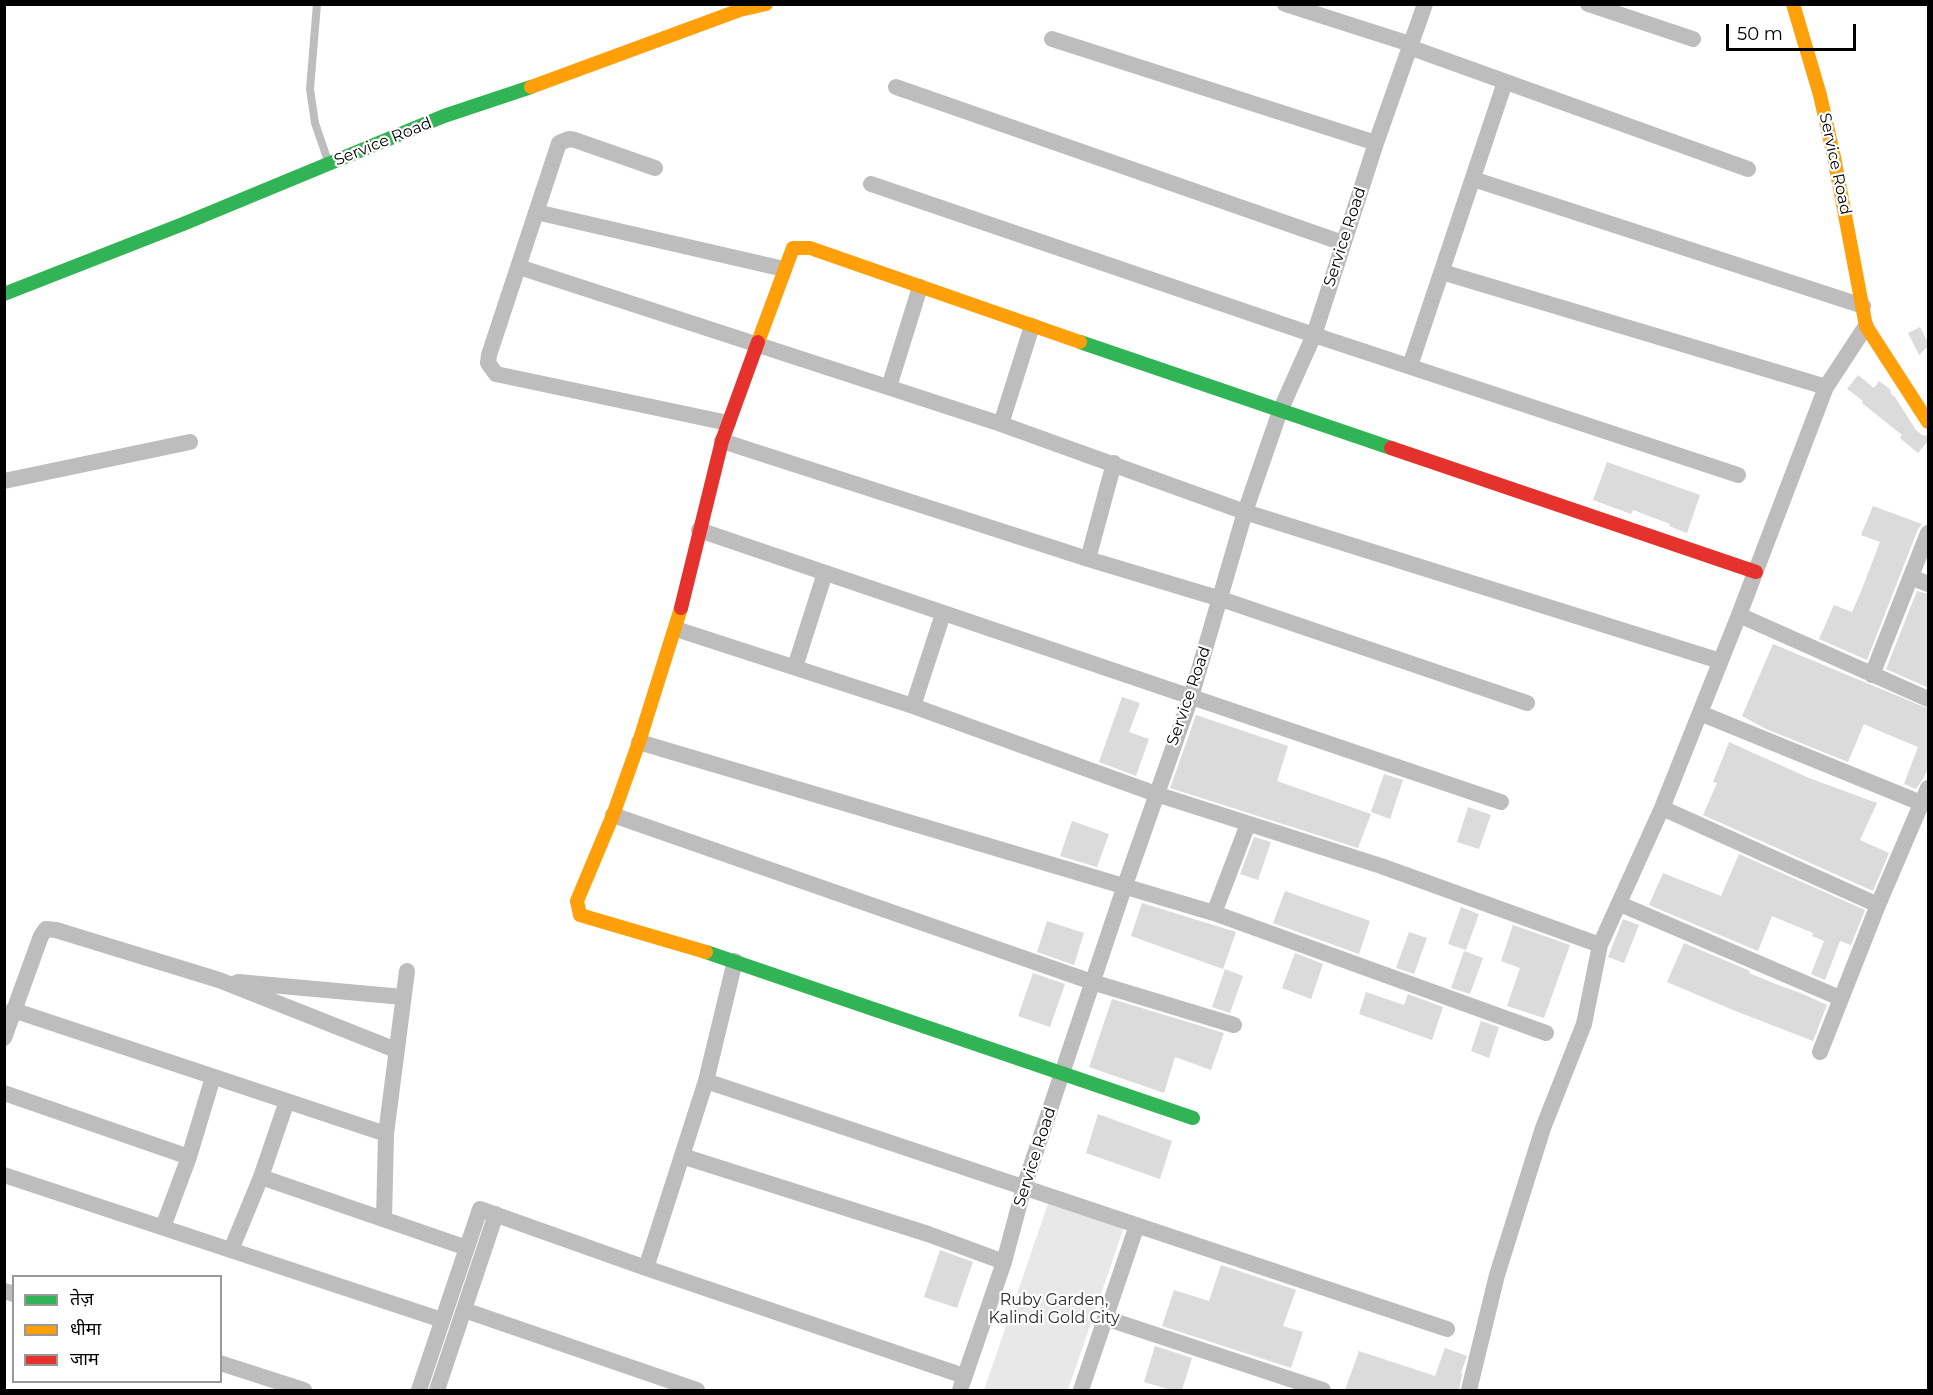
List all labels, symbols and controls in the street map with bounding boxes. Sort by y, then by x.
scale bar [1729,12,1860,50]
text: 50 m [1737,23,1783,45]
street label: Service Road [1815,111,1855,217]
street label: Service Road [331,114,435,170]
street label: Service Road [1320,185,1370,289]
street label: Service Road [1163,644,1215,748]
street label: Service Road [1010,1105,1060,1209]
legend [12,1275,222,1383]
text: तेज़ [70,1288,94,1310]
park label: Ruby Garden, Kalindi Gold City [988,1290,1120,1328]
text: धीमा [70,1318,101,1340]
text: जाम [70,1348,99,1370]

